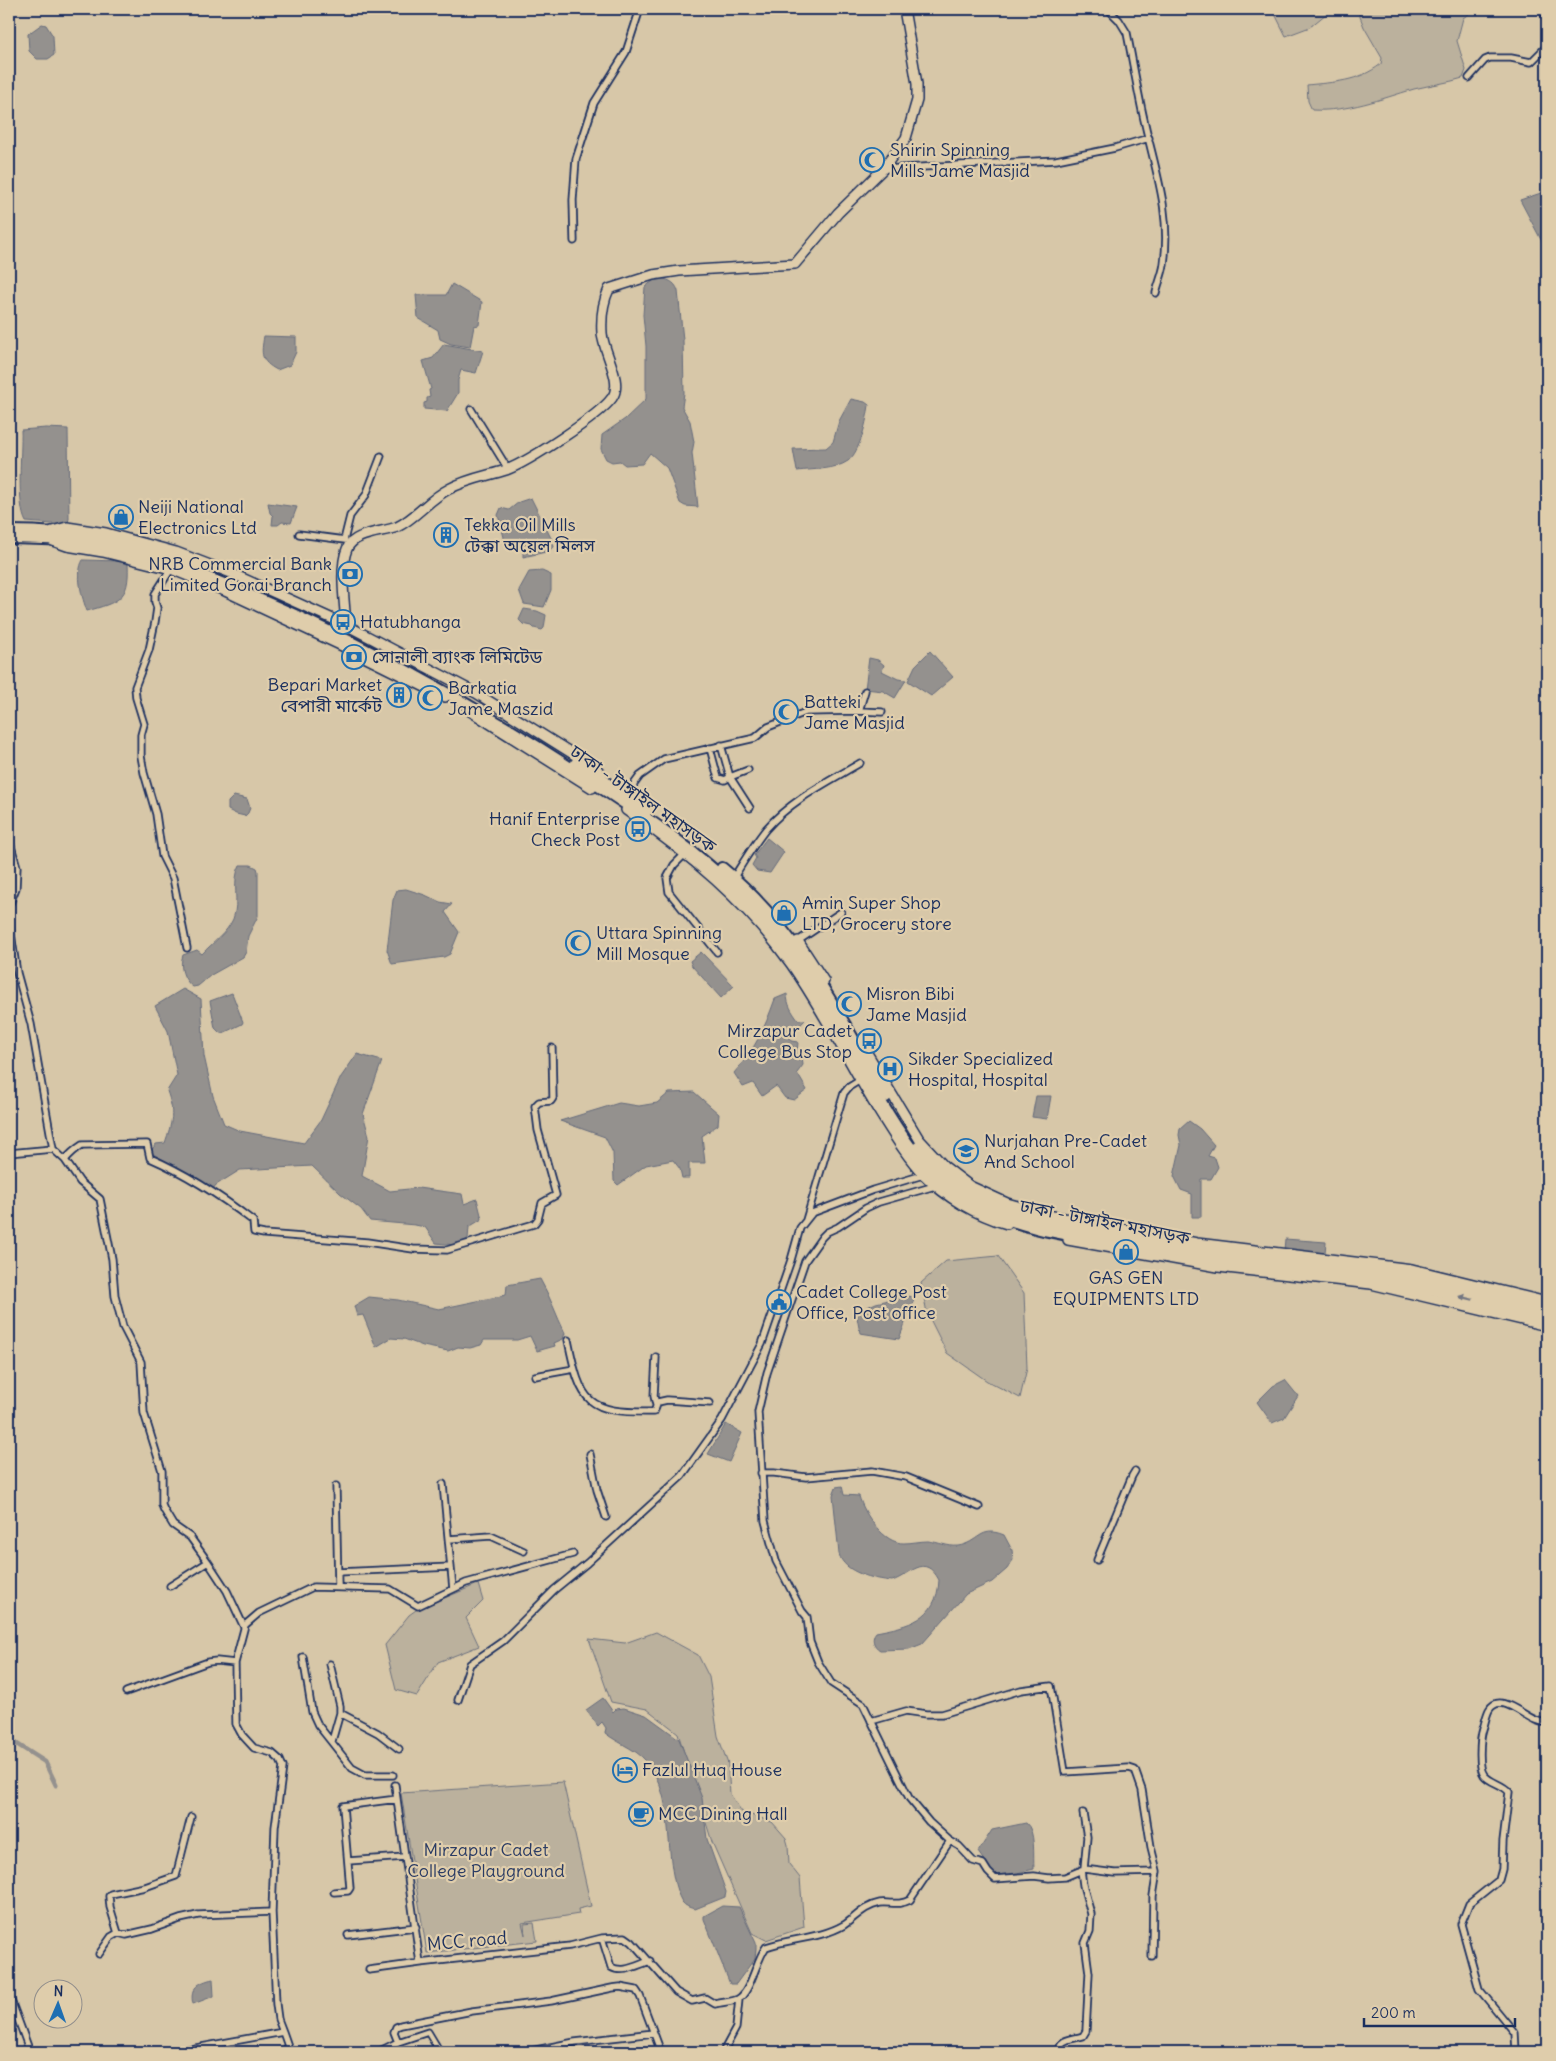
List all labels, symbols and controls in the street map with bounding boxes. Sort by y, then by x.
place label: Shirin Spinning Mills Jame Masjid [890,138,1030,182]
mosque icon: Shirin Spinning Mills Jame Masjid [859,147,885,173]
place label: Neiji National Electronics Ltd [138,495,257,539]
shop icon: Neiji National Electronics Ltd [108,504,134,530]
place label: Tekka Oil Mills টেক্কা অয়েল মিলস [464,513,596,557]
building icon: Tekka Oil Mills টেক্কা অয়েল মিলস [433,522,459,548]
place label: NRB Commercial Bank Limited Gorai Branch [148,552,332,596]
bank icon: NRB Commercial Bank Limited Gorai Branch [337,561,363,587]
bus stop icon: Hatubhanga [330,609,356,635]
place label: Hatubhanga [360,610,461,633]
bank icon: সোনালী ব্যাংক লিমিটেড [341,644,367,670]
place label: সোনালী ব্যাংক লিমিটেড [372,645,543,668]
place label: Bepari Market বেপারী মার্কেট [267,673,383,717]
place label: Barkatia Jame Maszid [448,676,554,720]
building icon: Bepari Market বেপারী মার্কেট [386,682,412,708]
mosque icon: Barkatia Jame Maszid [417,685,443,711]
place label: Batteki Jame Masjid [804,690,905,734]
mosque icon: Batteki Jame Masjid [773,699,799,725]
street label: ঢাকা - টাঙ্গাইল মহাসড়ক [565,739,721,858]
place label: Hanif Enterprise Check Post [489,807,620,851]
bus stop icon: Hanif Enterprise Check Post [625,816,651,842]
place label: Amin Super Shop LTD, Grocery store [802,891,952,935]
shop icon: Amin Super Shop LTD, Grocery store [771,900,797,926]
place label: Uttara Spinning Mill Mosque [596,921,722,965]
mosque icon: Uttara Spinning Mill Mosque [565,930,591,956]
place label: Misron Bibi Jame Masjid [866,982,967,1026]
mosque icon: Misron Bibi Jame Masjid [836,991,862,1017]
place label: Mirzapur Cadet College Bus Stop [718,1019,852,1063]
bus stop icon: Mirzapur Cadet College Bus Stop [856,1028,882,1054]
place label: Sikder Specialized Hospital, Hospital [908,1047,1053,1091]
hospital icon: Sikder Specialized Hospital, Hospital [877,1056,903,1082]
place label: Nurjahan Pre-Cadet And School [984,1129,1147,1173]
school or university icon: Nurjahan Pre-Cadet And School [953,1138,979,1164]
street label: ঢাকা - টাঙ্গাইল মহাসড়ক [1017,1194,1193,1249]
shop icon: GAS GEN EQUIPMENTS LTD [1113,1239,1139,1265]
place label: GAS GEN EQUIPMENTS LTD [1053,1266,1199,1310]
place label: Cadet College Post Office, Post office [796,1280,947,1324]
public building icon: Cadet College Post Office, Post office [766,1289,792,1315]
one-way arrow [1458,1294,1473,1302]
hotel icon: Fazlul Huq House [612,1757,638,1783]
place label: Fazlul Huq House [642,1758,782,1781]
cafe icon: MCC Dining Hall [628,1801,654,1827]
place label: MCC Dining Hall [658,1802,788,1825]
park label: Mirzapur Cadet College Playground [407,1838,565,1882]
street label: MCC road [426,1926,508,1955]
north arrow [32,1978,82,2028]
text: N [53,1982,64,2000]
scale bar [1364,1996,1515,2028]
text: 200 m [1371,2003,1416,2022]

